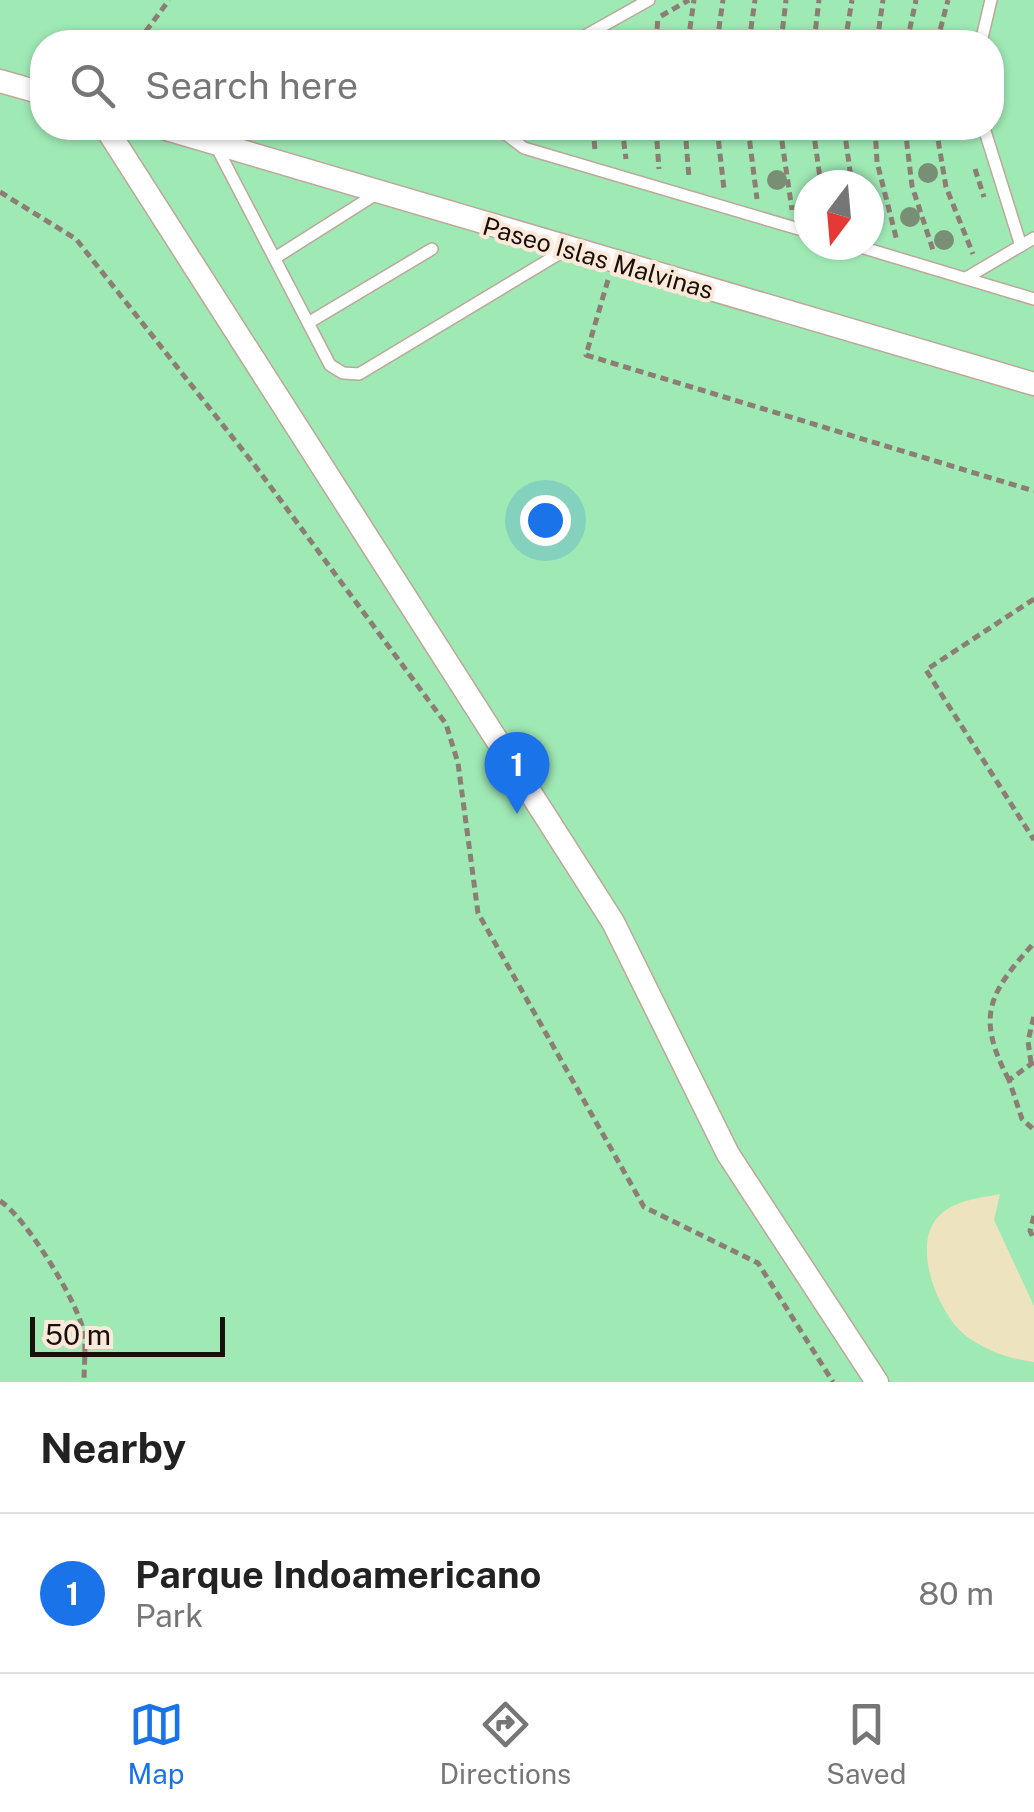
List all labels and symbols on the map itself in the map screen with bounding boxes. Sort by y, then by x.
north arrow [794,170,884,260]
street label: Paseo Islas Malvinas [479,211,717,305]
your location [520,495,571,546]
pin: 1 [484,732,550,814]
scale bar [30,1312,225,1356]

